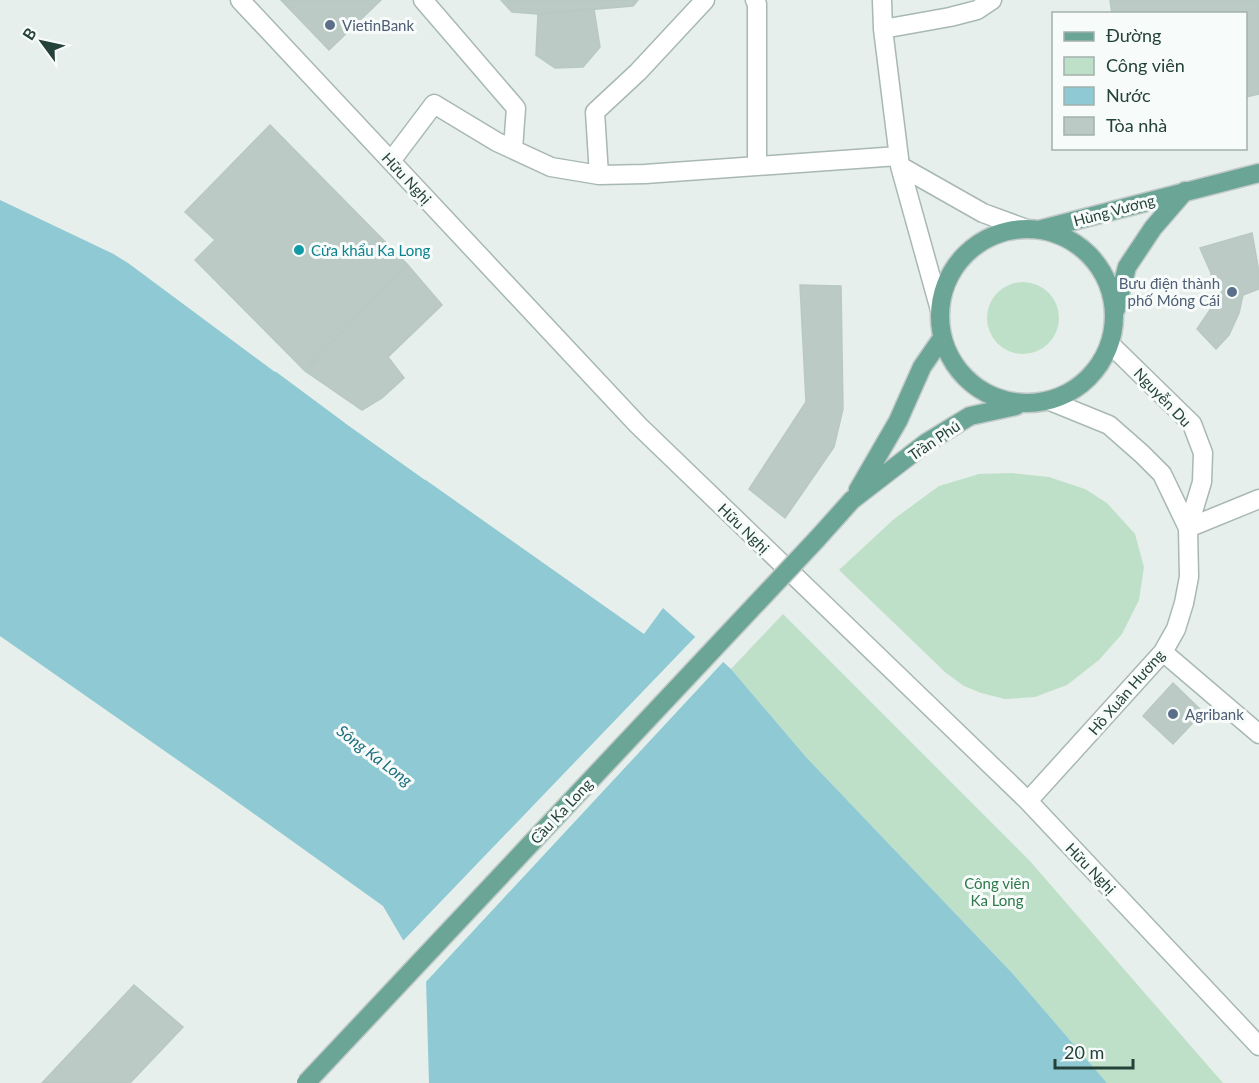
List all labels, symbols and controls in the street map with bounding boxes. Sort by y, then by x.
north arrow [12,12,72,72]
legend [1052,12,1247,150]
place label: VietinBank [342,16,414,34]
marker: VietinBank [323,18,337,32]
text: B [18,24,40,43]
text: Đường [1106,24,1161,46]
text: Công viên [1106,54,1185,76]
text: Nước [1106,84,1151,106]
text: Tòa nhà [1106,114,1167,136]
street label: Hữu Nghị [379,148,435,208]
street label: Hùng Vương [1071,190,1157,229]
place label: Cửa khẩu Ka Long [311,241,431,259]
marker: Cửa khẩu Ka Long [292,243,306,257]
place label: Bưu điện thành phố Móng Cái [1119,274,1220,309]
marker: Bưu điện thành phố Móng Cái [1225,285,1239,299]
street label: Nguyễn Du [1131,364,1195,430]
street label: Trần Phú [905,416,963,464]
street label: Hữu Nghị [715,499,773,557]
street label: Hồ Xuân Hương [1084,646,1168,738]
place label: Agribank [1185,705,1244,723]
marker: Agribank [1166,707,1180,721]
water label: Sông Ka Long [334,721,417,790]
street label: Cầu Ka Long [526,774,596,847]
street label: Hữu Nghị [1062,839,1120,897]
park label: Công viên Ka Long [964,874,1030,909]
scale bar [1055,1032,1133,1070]
text: 20 m [1064,1041,1104,1063]

